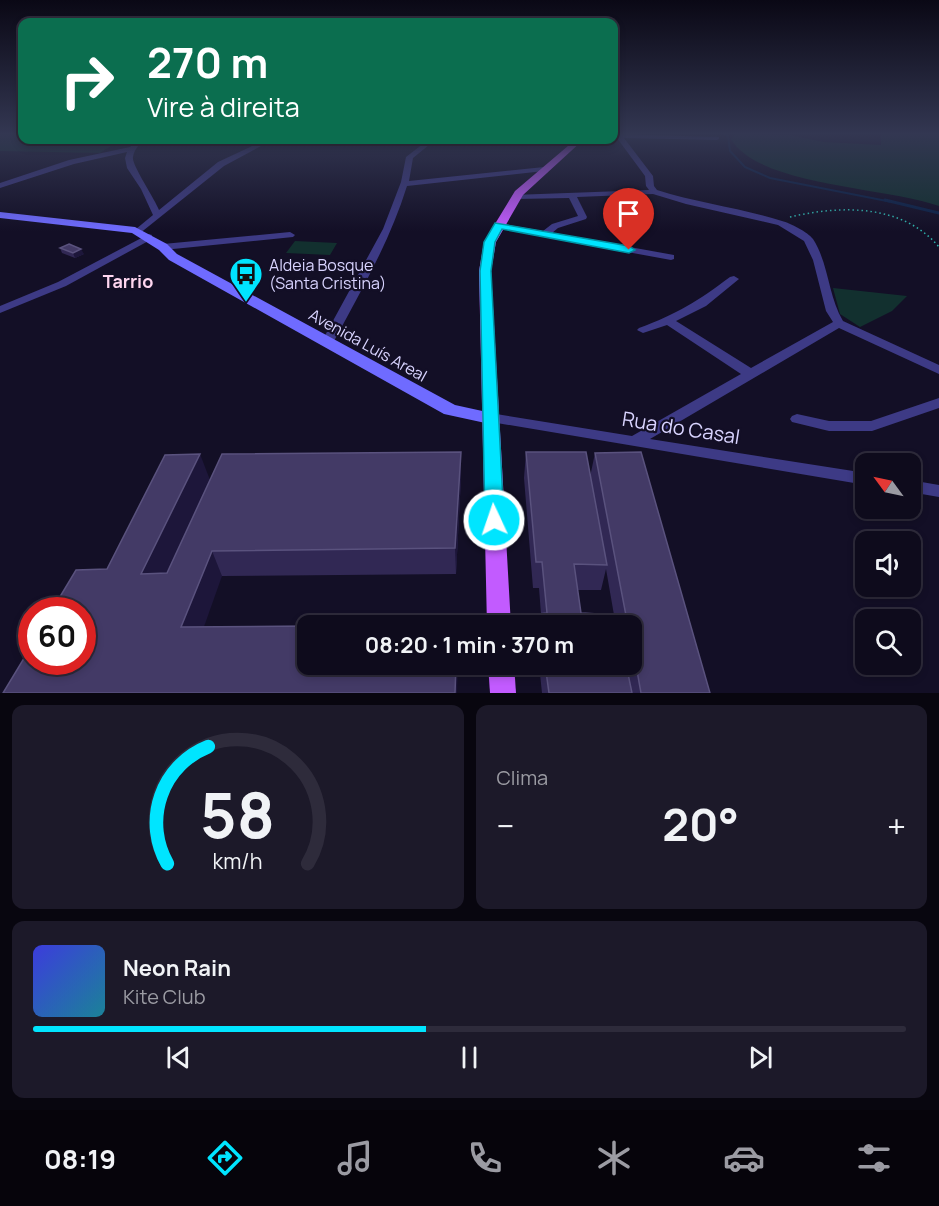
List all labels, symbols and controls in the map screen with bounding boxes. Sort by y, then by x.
text: 270 m [147,33,268,91]
icon: right [48,42,126,120]
text: Vire à direita [147,88,300,125]
pin [603,188,654,250]
icon: arrive [612,197,645,230]
place label: Aldeia Bosque (Santa Cristina) [269,254,386,294]
bus stop icon: Aldeia Bosque (Santa Cristina) [228,256,264,303]
district label: Tarrio [103,269,153,293]
street label: Avenida Luís Areal [305,303,431,387]
street label: Rua do Casal [620,405,742,450]
north arrow [855,453,921,519]
map controls [855,453,921,675]
position arrow [462,488,526,552]
button: sound [855,531,921,597]
speed limit sign: 60 [18,597,96,675]
button: search [855,609,921,675]
text: 08:20 · 1 min · 370 m [365,630,574,660]
text: Clima [497,764,548,791]
text: 58 [200,771,275,857]
text: 20° [662,793,739,855]
text: − [497,803,514,848]
text: + [887,803,906,848]
text: km/h [213,846,263,875]
text: Neon Rain [123,953,231,983]
text: Kite Club [123,983,206,1010]
icon: previous [162,1041,195,1074]
icon: pause [453,1041,486,1074]
icon: next [744,1041,777,1074]
icon: directions [204,1137,246,1179]
icon: music [334,1137,376,1179]
icon: phone [464,1137,506,1179]
icon: climate [593,1137,635,1179]
icon: car [723,1137,765,1179]
icon: filters [853,1137,895,1179]
text: 08:19 [44,1140,116,1177]

